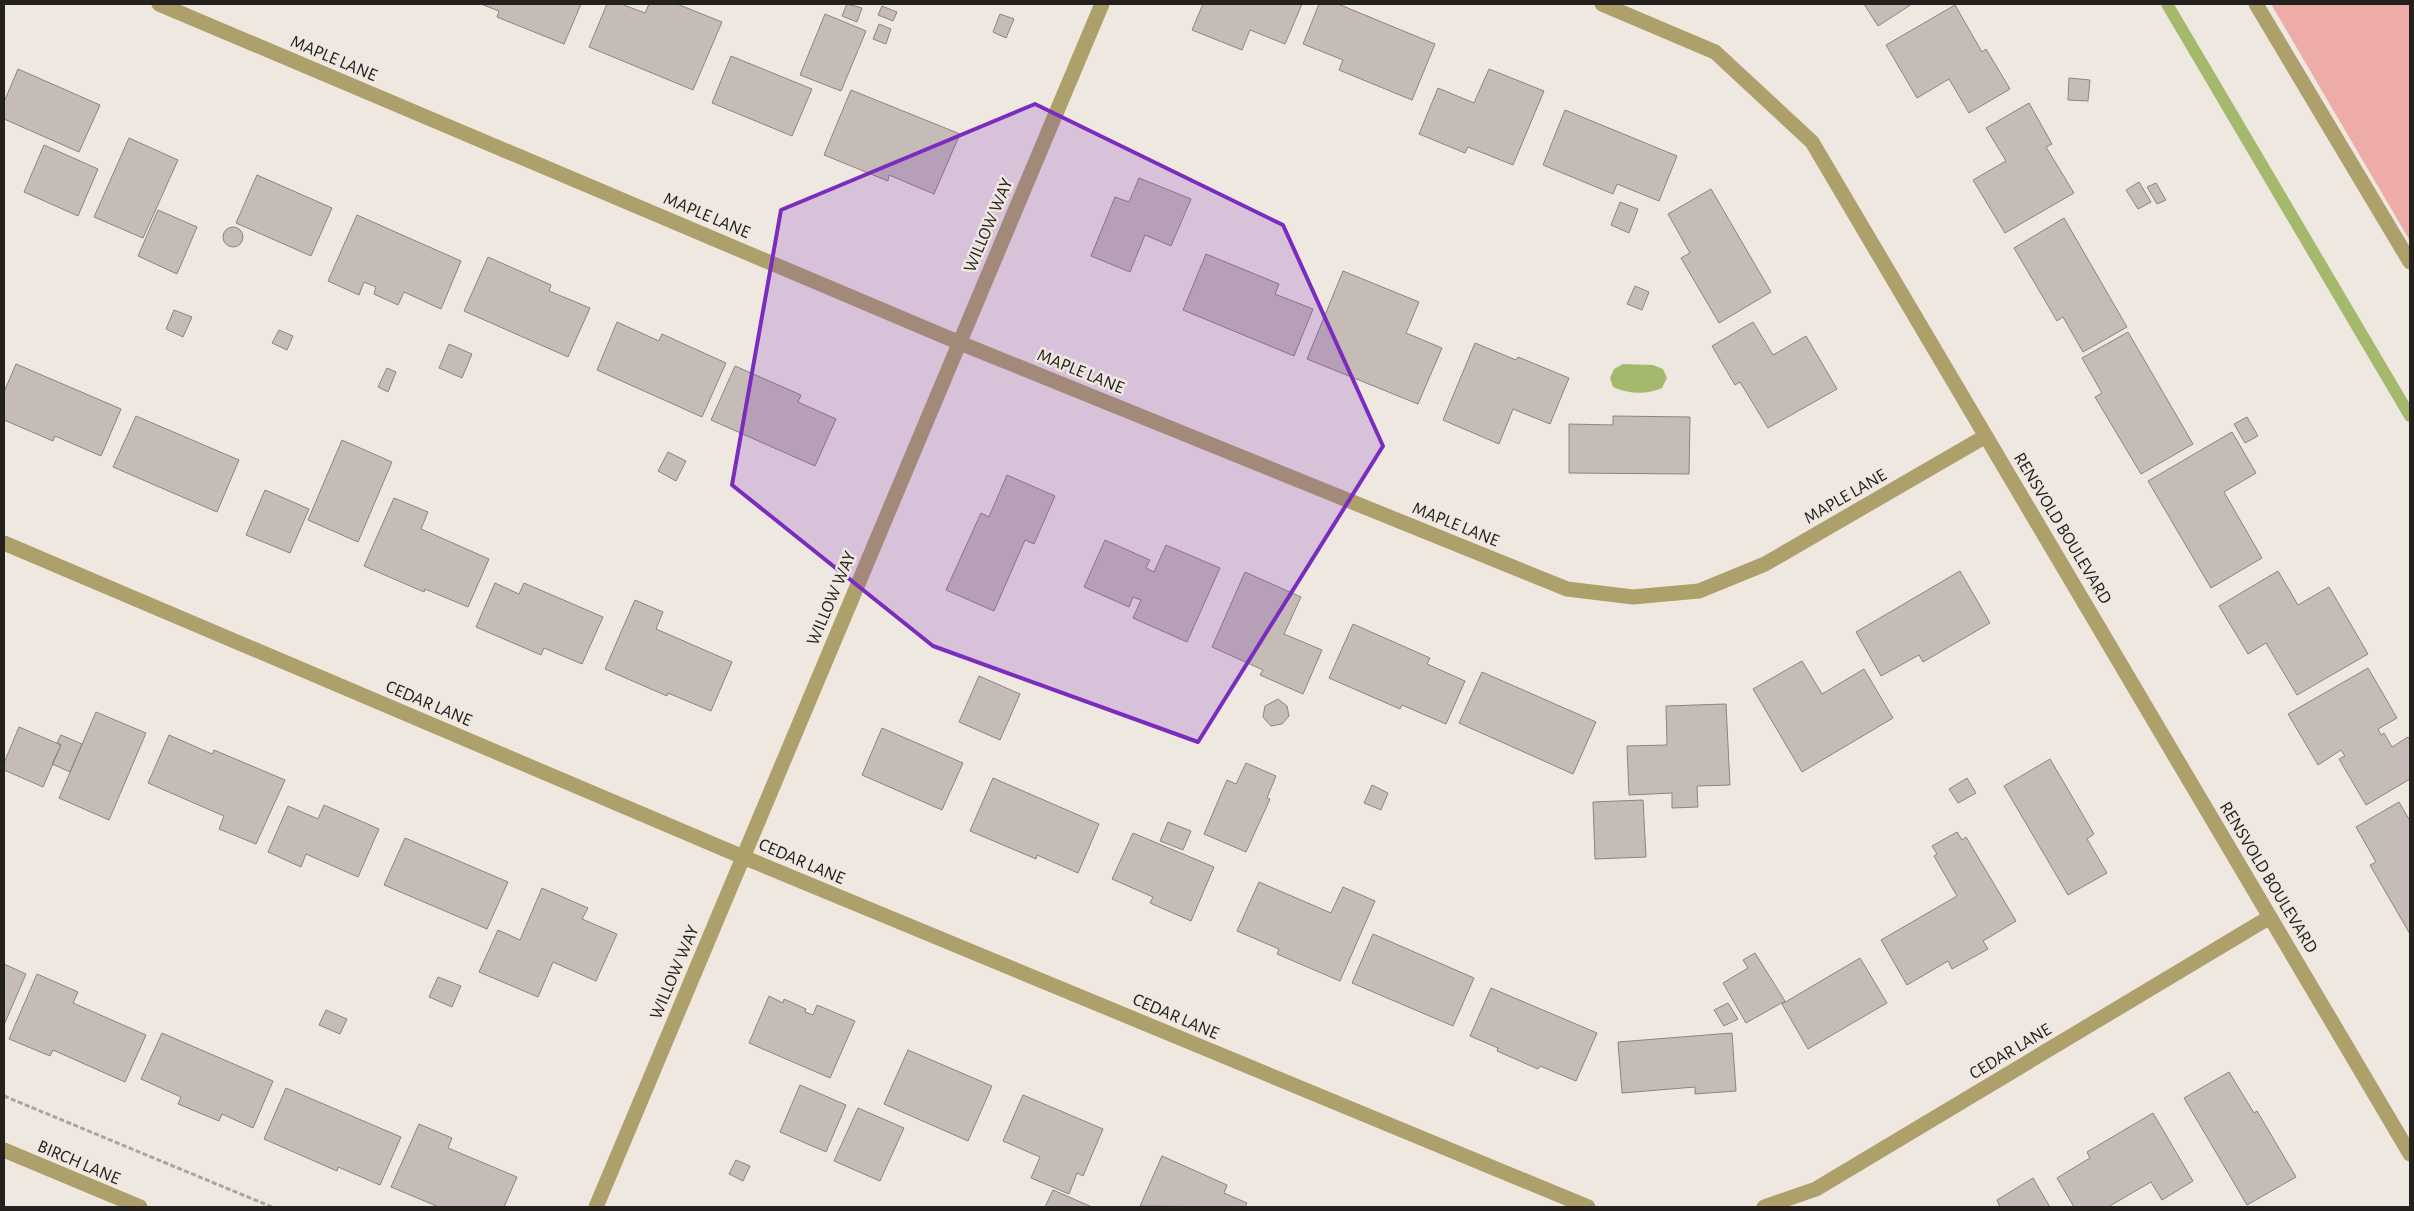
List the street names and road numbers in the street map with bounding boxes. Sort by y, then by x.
street label: MAPLE LANE [288,33,380,85]
street label: WILLOW WAY [961,175,1017,275]
street label: MAPLE LANE [661,190,753,242]
street label: MAPLE LANE [1035,346,1127,398]
street label: RENSVOLD BOULEVARD [2010,450,2114,607]
street label: MAPLE LANE [1801,466,1890,528]
street label: MAPLE LANE [1410,499,1502,551]
street label: WILLOW WAY [804,548,860,648]
street label: CEDAR LANE [383,678,475,730]
street label: RENSVOLD BOULEVARD [2216,799,2320,956]
street label: CEDAR LANE [756,836,848,888]
street label: WILLOW WAY [647,922,703,1022]
street label: CEDAR LANE [1130,991,1222,1043]
street label: CEDAR LANE [1967,1020,2055,1083]
street label: BIRCH LANE [35,1137,123,1188]

